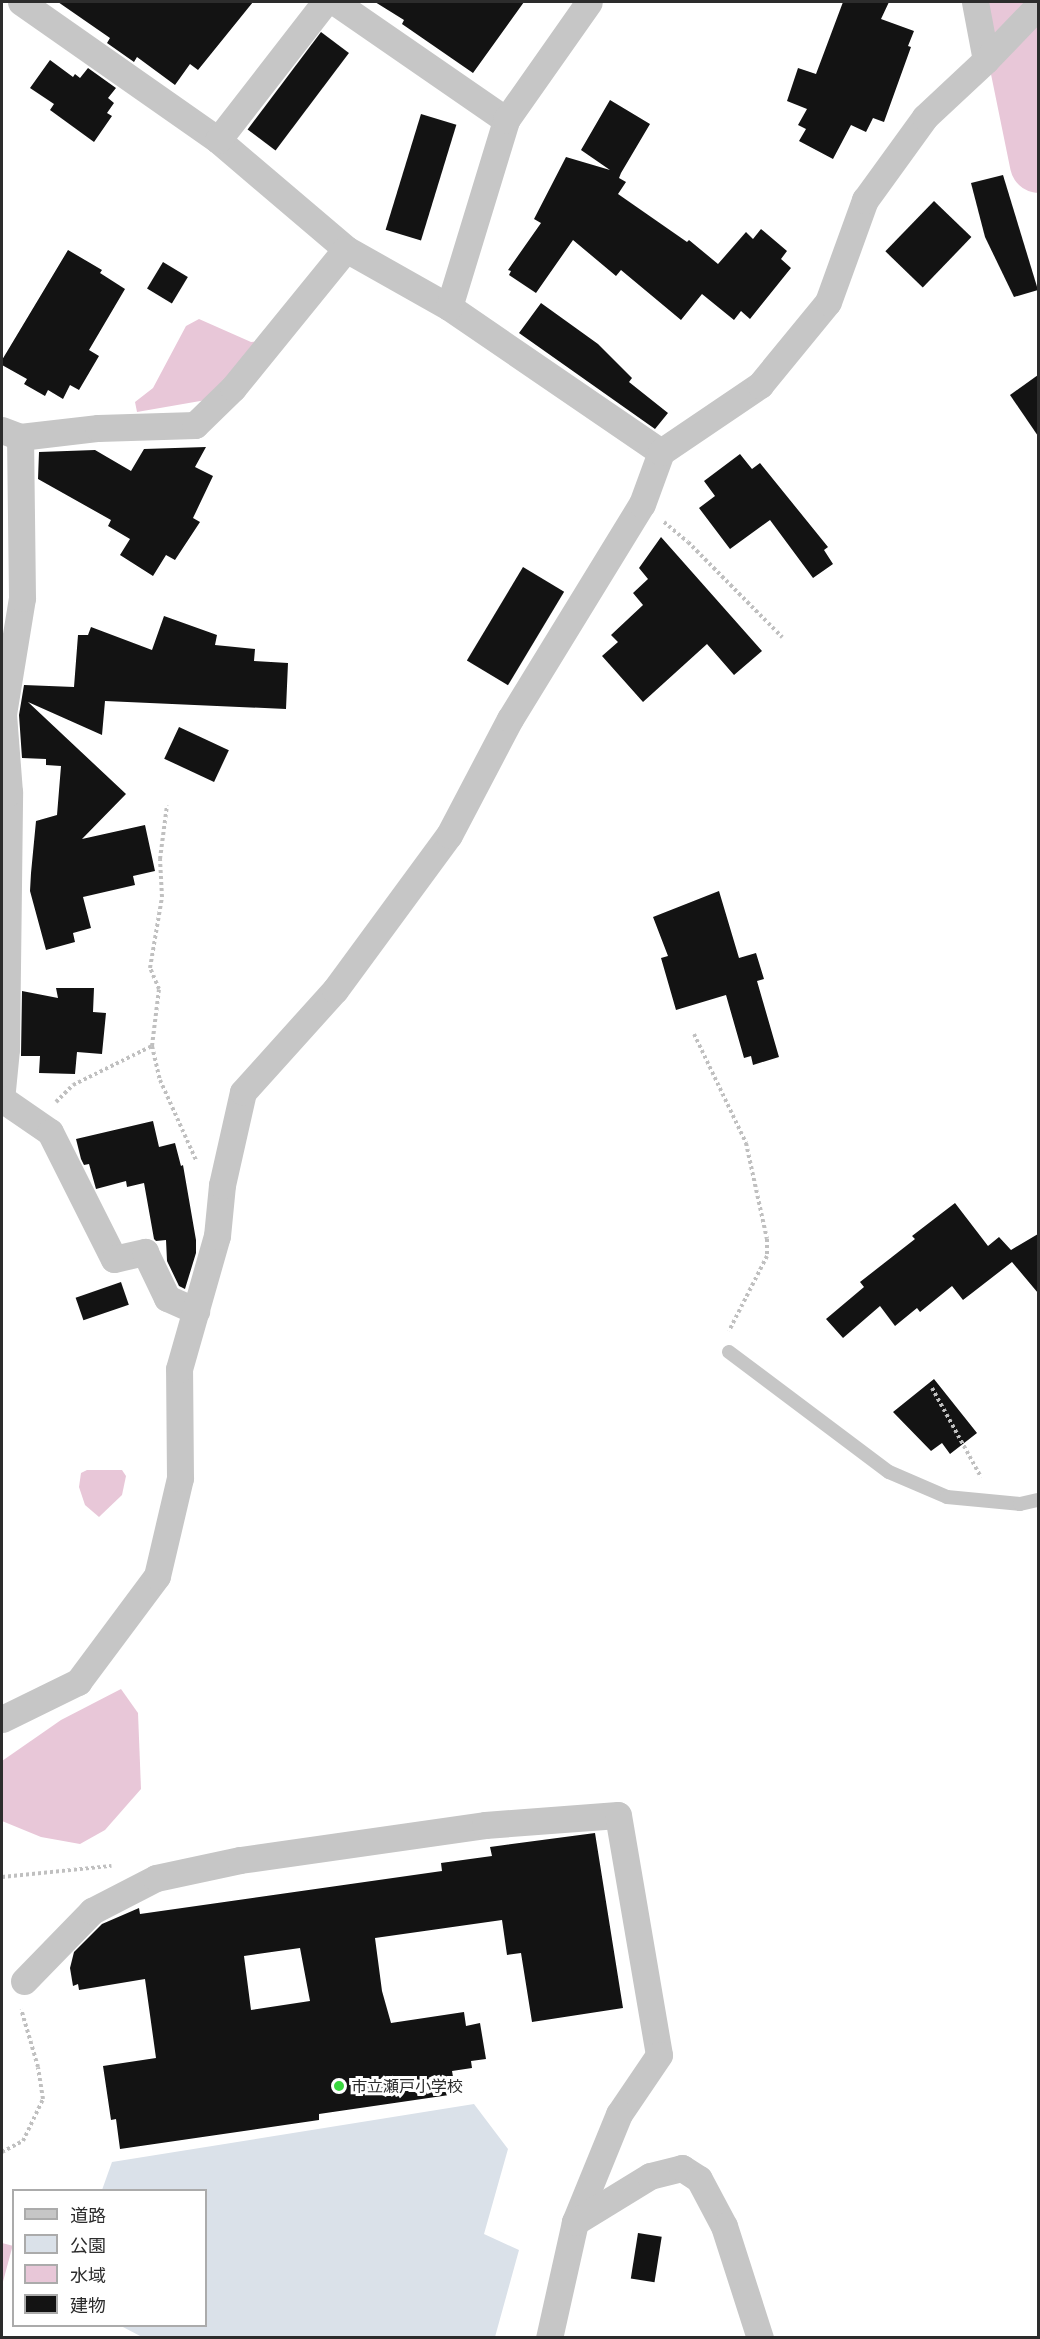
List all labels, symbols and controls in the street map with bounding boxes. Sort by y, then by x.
place label: 市立瀬戸小学校 [351,2076,463,2096]
marker: 市立瀬戸小学校 [332,2079,346,2093]
legend [12,2189,207,2327]
text: 道路 [70,2204,106,2227]
text: 公園 [70,2234,106,2257]
text: 水域 [70,2264,106,2287]
text: 建物 [70,2294,106,2317]

